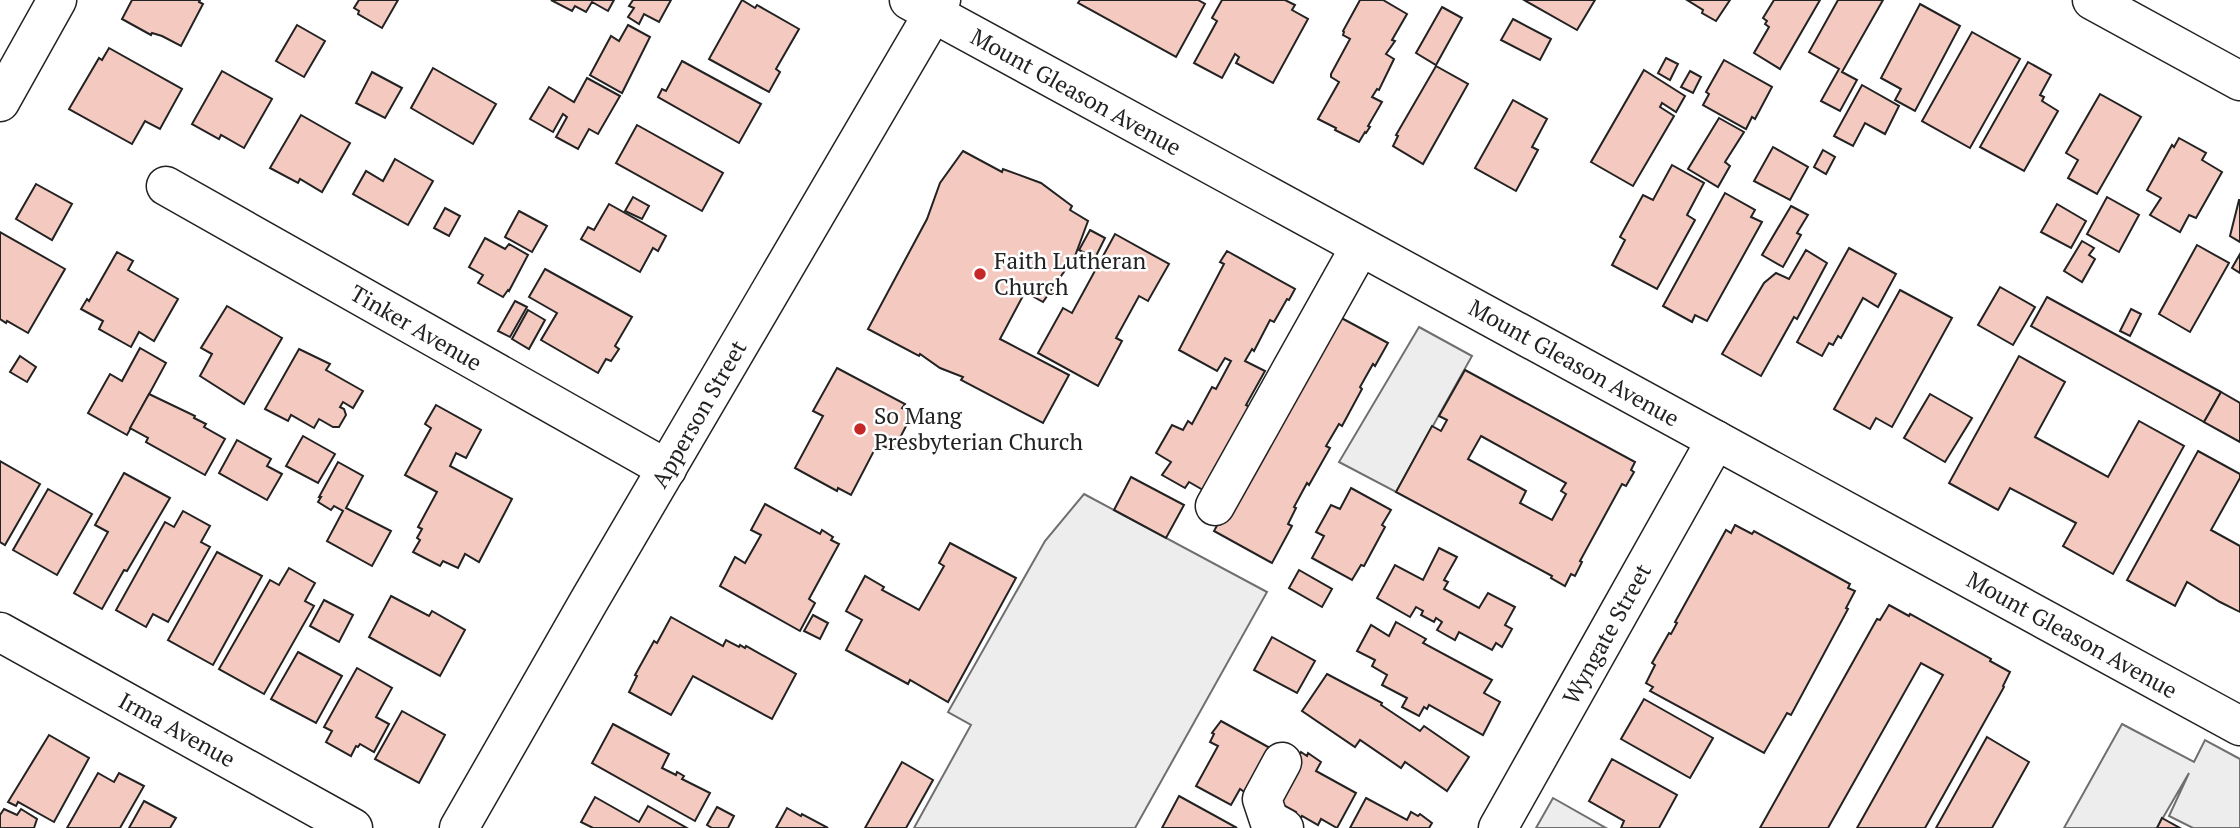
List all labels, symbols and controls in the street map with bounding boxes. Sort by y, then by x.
street label: Mount Gleason Avenue [965,21,1187,162]
place label: Faith Lutheran Church [994,245,1147,302]
marker: Faith Lutheran Church [972,266,988,282]
street label: Tinker Avenue [345,277,488,378]
street label: Mount Gleason Avenue [1463,292,1685,433]
street label: Apperson Street [644,334,754,493]
place label: So Mang Presbyterian Church [874,400,1084,457]
marker: So Mang Presbyterian Church [852,421,868,437]
street label: Wyngate Street [1555,557,1658,710]
street label: Mount Gleason Avenue [1961,564,2183,705]
street label: Irma Avenue [113,685,241,774]

